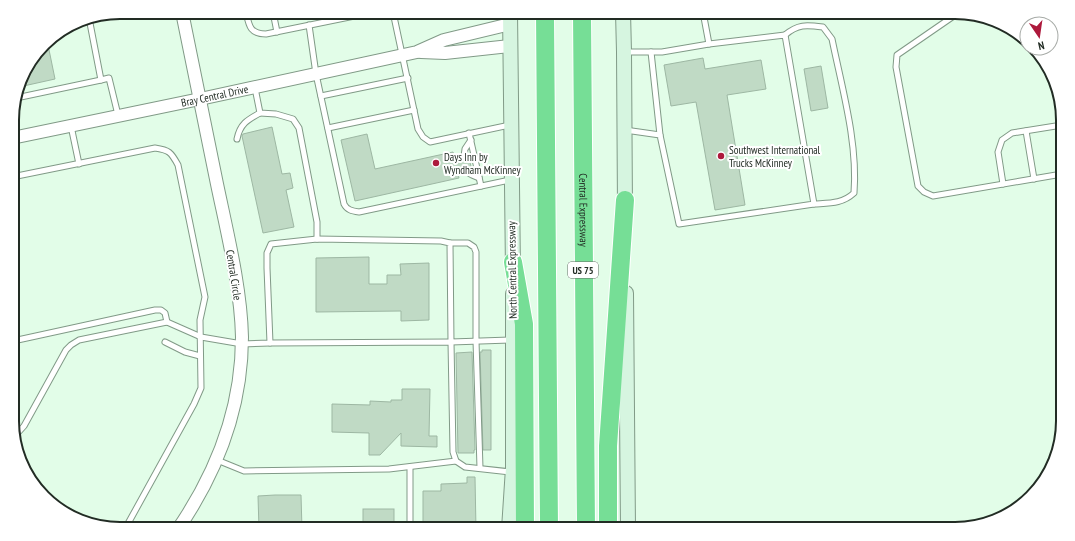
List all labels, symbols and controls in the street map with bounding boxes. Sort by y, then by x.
north arrow [1019,16,1059,56]
text: N [1037,38,1046,53]
street label: Bray Central Drive [180,82,250,110]
place label: Southwest International Trucks McKinney [729,143,821,170]
place label: Days Inn by Wyndham McKinney [444,150,521,177]
marker: Southwest International Trucks McKinney [716,151,726,161]
marker: Days Inn by Wyndham McKinney [431,158,441,168]
street label: Central Expressway [576,173,591,248]
street label: North Central Expressway [504,220,520,319]
street label: Central Circle [223,249,245,302]
road number: US 75 [568,262,598,278]

